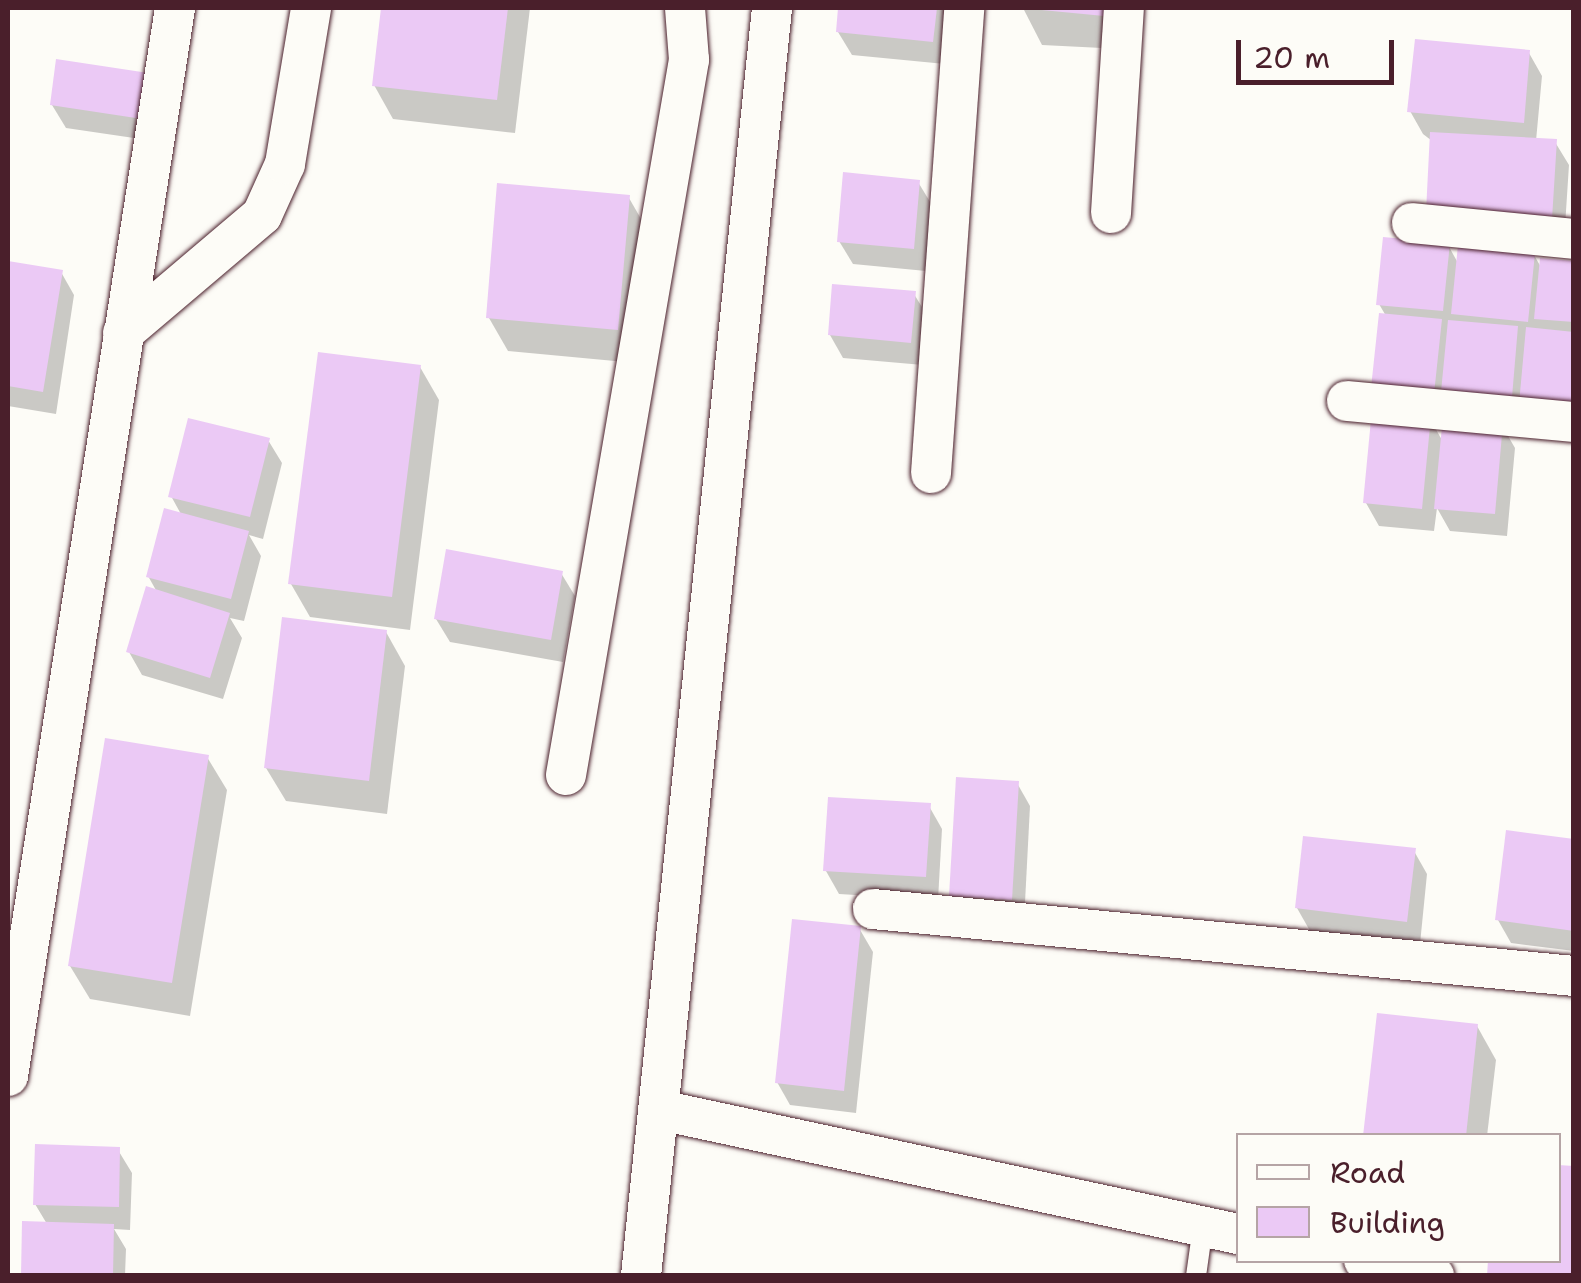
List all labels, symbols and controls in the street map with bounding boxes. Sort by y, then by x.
scale bar [1241,20,1398,82]
text: 20 m [1253,37,1330,78]
legend [1236,1133,1561,1263]
text: Road [1330,1152,1405,1193]
text: Building [1330,1202,1445,1243]

